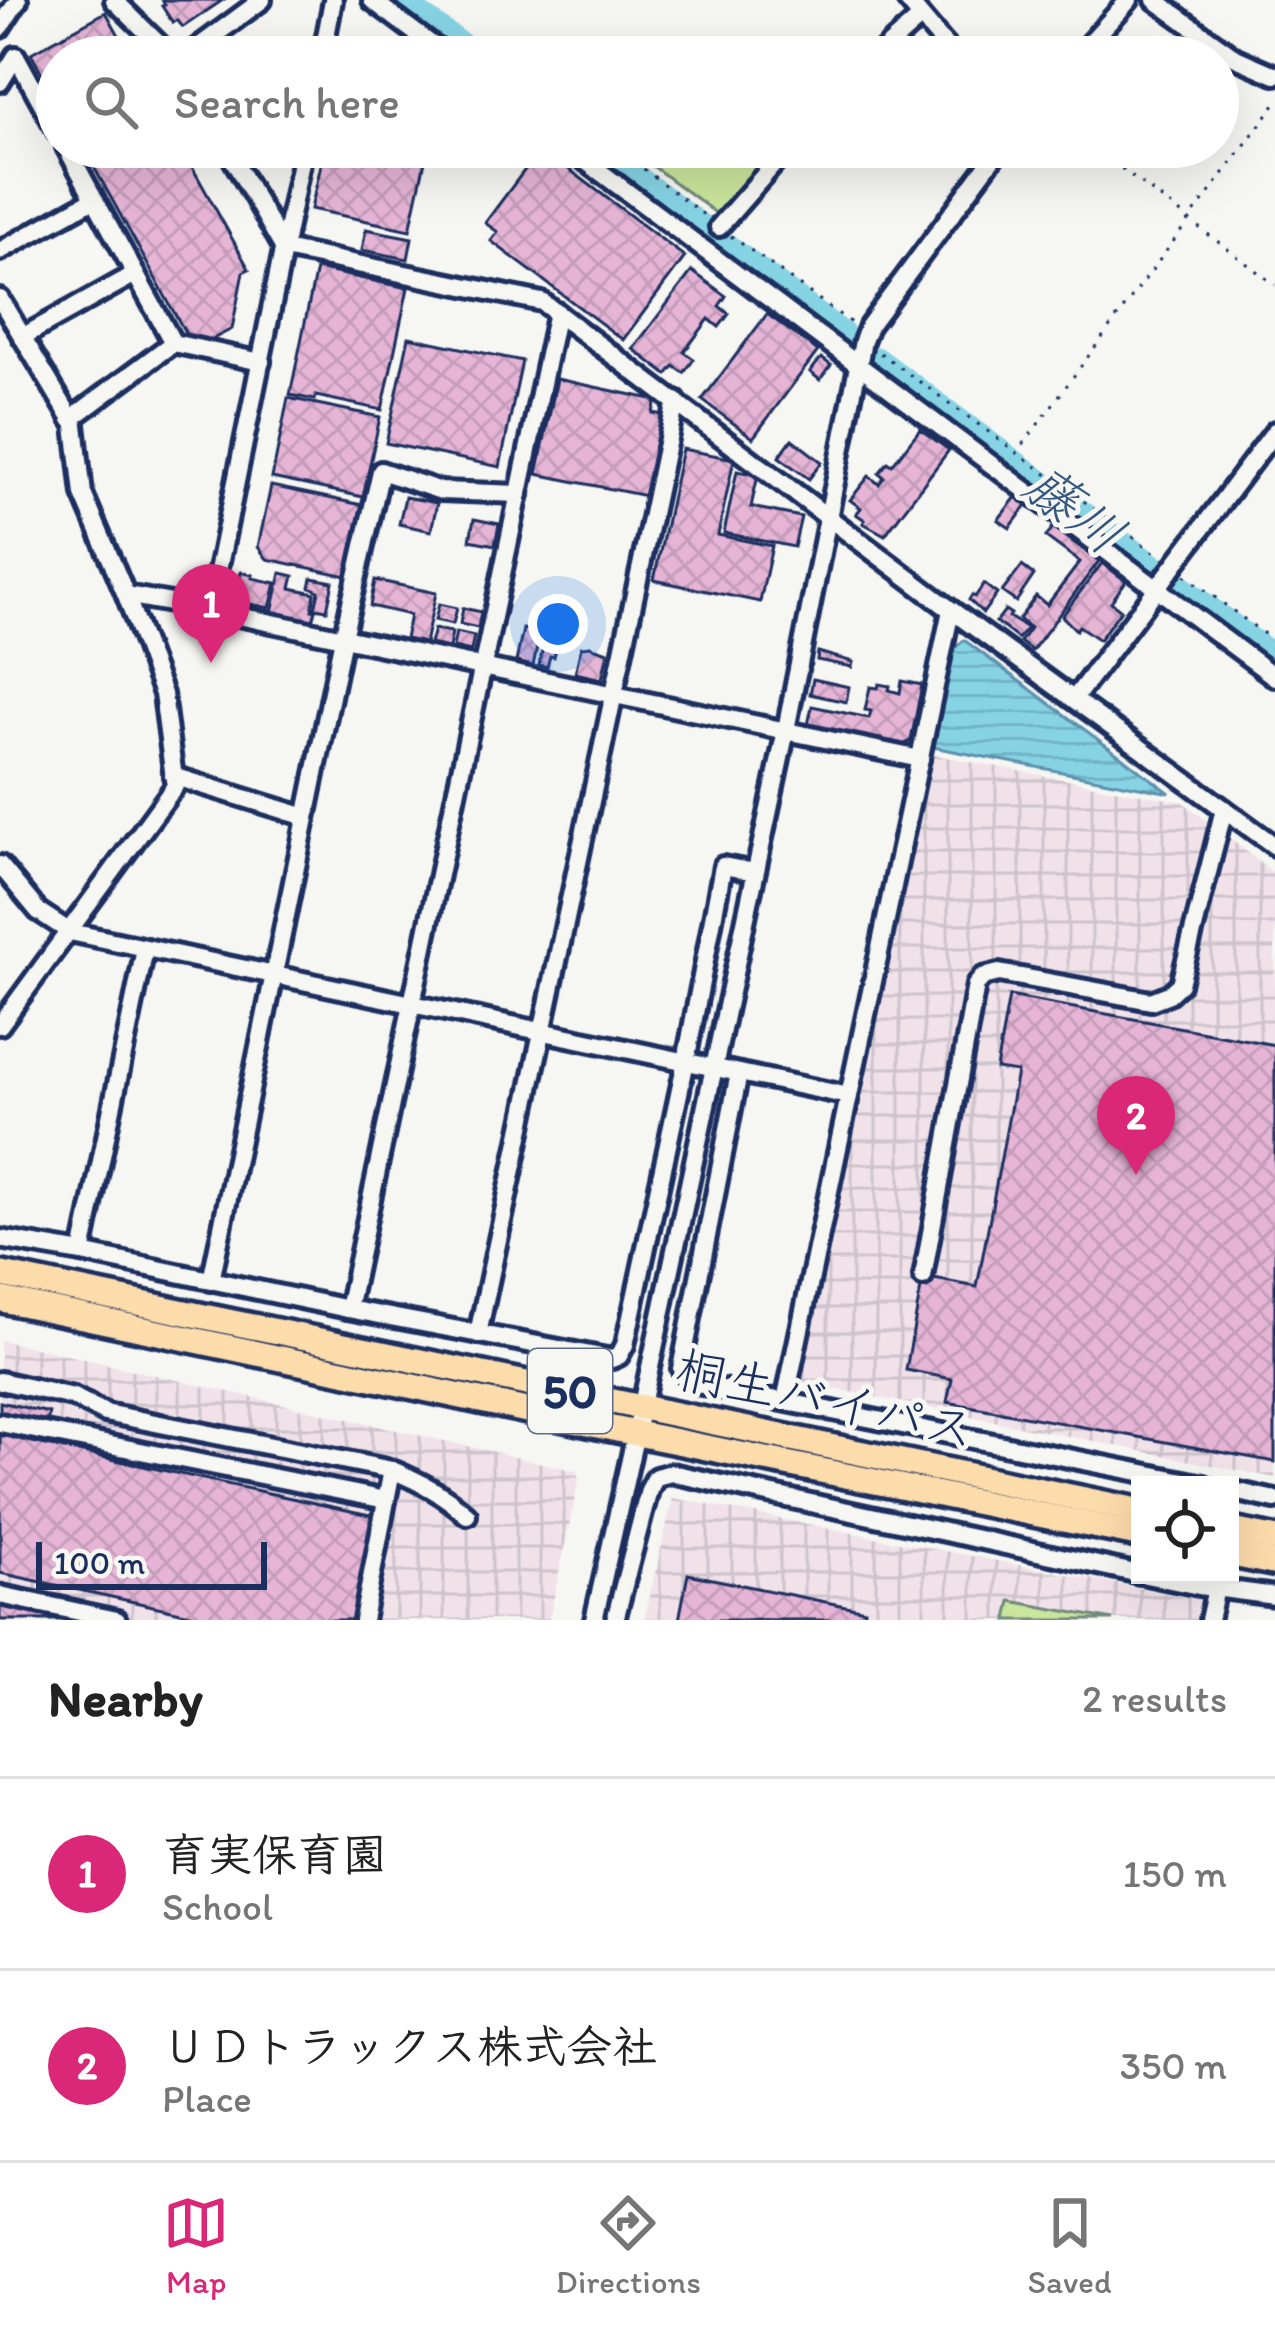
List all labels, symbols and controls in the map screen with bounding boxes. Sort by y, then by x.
search box [36,36,1239,168]
icon: search [78,69,144,135]
text: Search here [174,75,400,129]
water label: 藤川 [1012,451,1137,568]
pin: 1 [172,564,250,663]
your location [528,594,588,654]
pin: 2 [1097,1076,1175,1175]
street label: 桐生バイパス [670,1338,981,1461]
road number: 50 [528,1349,612,1433]
map controls [1131,1476,1239,1584]
button: locate [1131,1476,1239,1584]
scale bar [36,1536,267,1589]
text: 100 m [54,1543,145,1582]
text: Nearby [48,1668,203,1729]
text: 2 results [1082,1675,1227,1722]
text: 育実保育園 [162,1827,387,1881]
text: 1 [78,1850,96,1897]
text: 150 m [1123,1850,1227,1897]
text: School [162,1883,273,1930]
text: ＵＤトラックス株式会社 [162,2019,657,2073]
text: 2 [77,2042,97,2089]
text: 350 m [1120,2042,1227,2089]
text: Place [162,2075,252,2122]
tab: Map [163,2190,229,2301]
tab: Directions [556,2190,701,2301]
tab: Saved [1028,2190,1112,2301]

